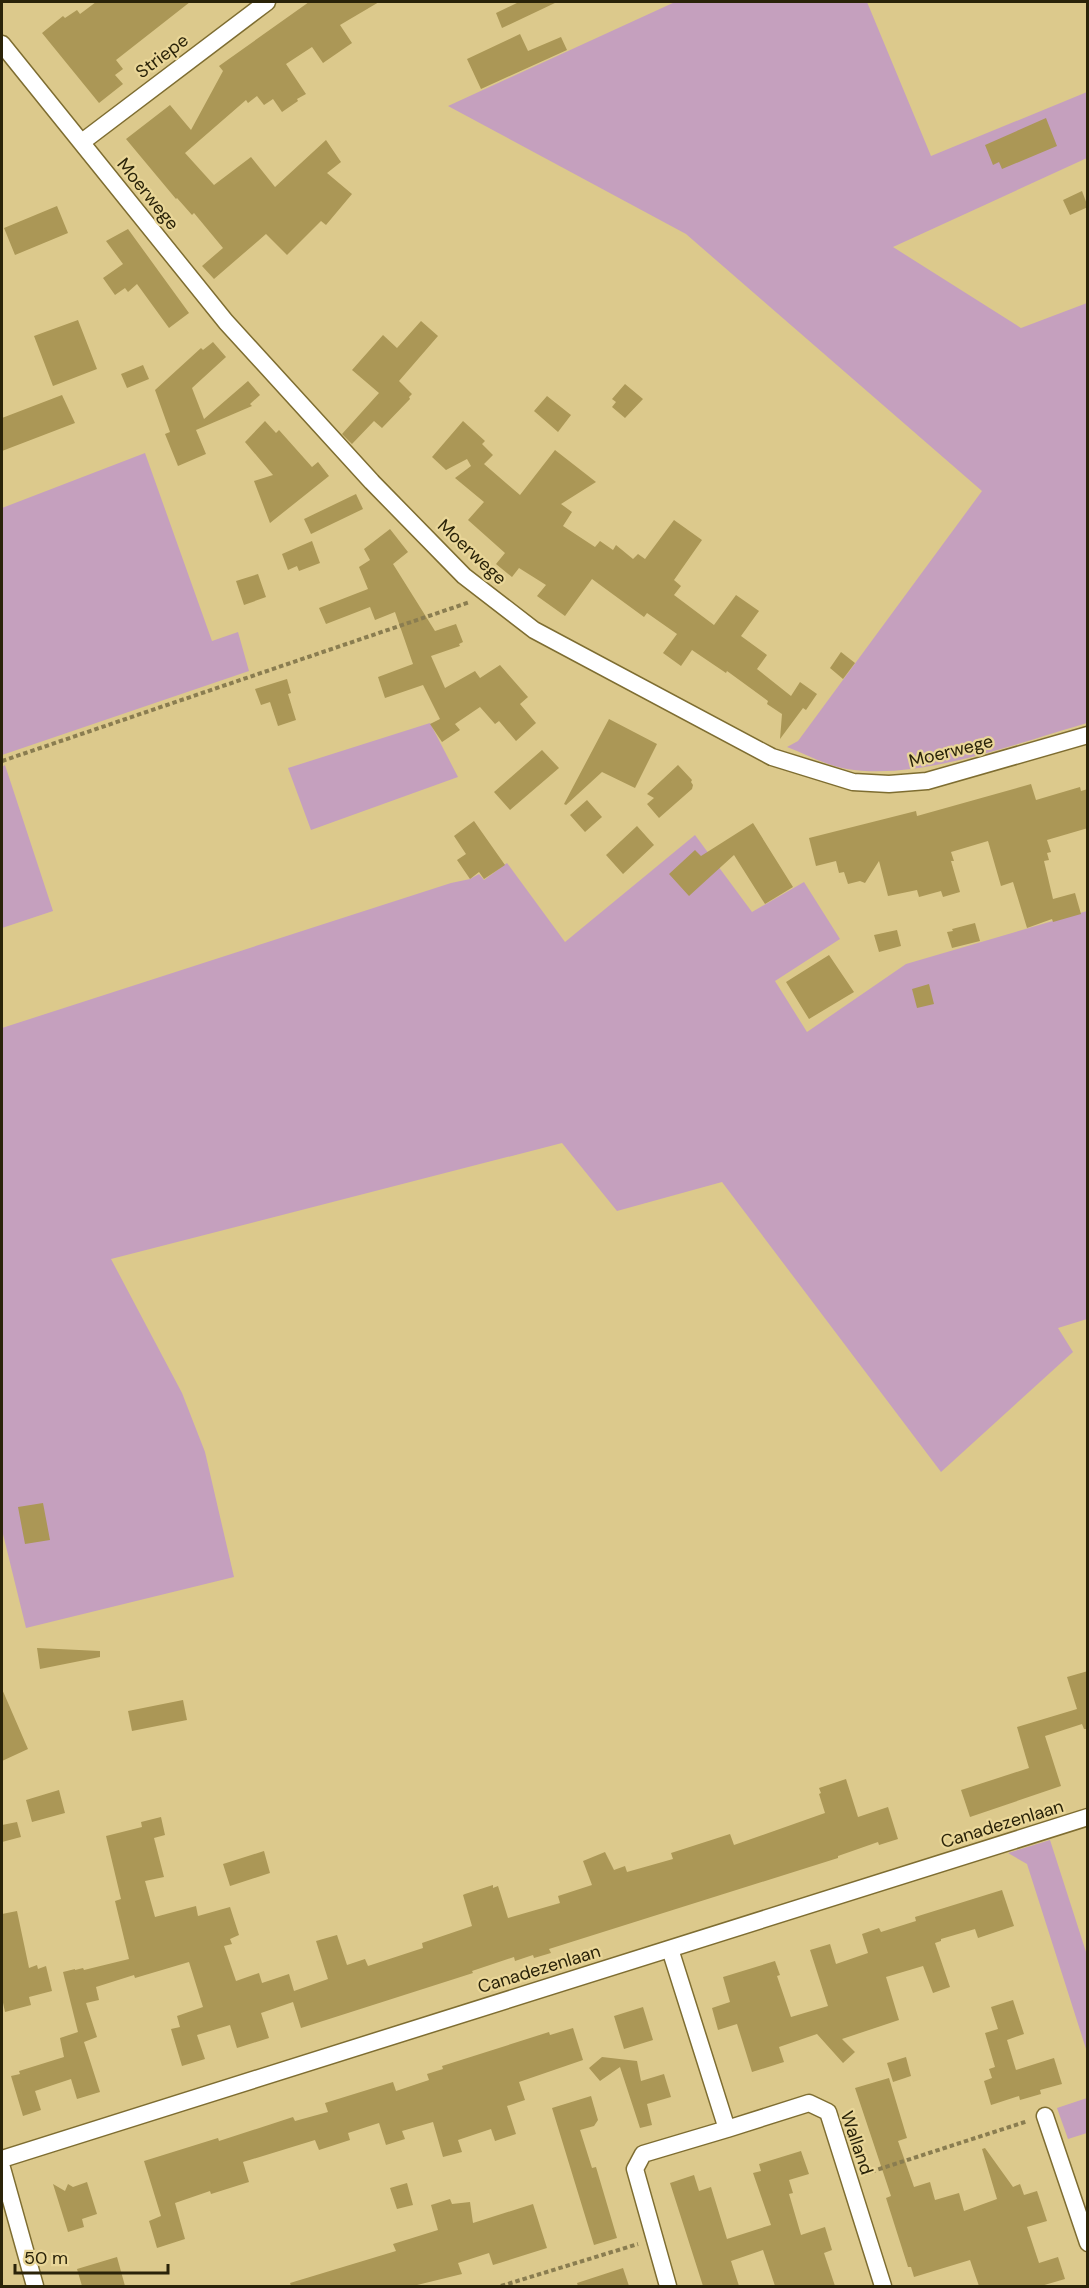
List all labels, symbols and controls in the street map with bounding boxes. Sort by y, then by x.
street label: Striepe [131,28,193,84]
street label: Moerwege [112,153,184,235]
street label: Moerwege [432,514,512,590]
street label: Moerwege [906,729,996,773]
street label: Canadezenlaan [938,1794,1066,1854]
street label: Canadezenlaan [475,1939,603,1999]
street label: Walland [835,2108,879,2178]
scale bar [15,2237,168,2275]
text: 50 m [24,2246,68,2270]

